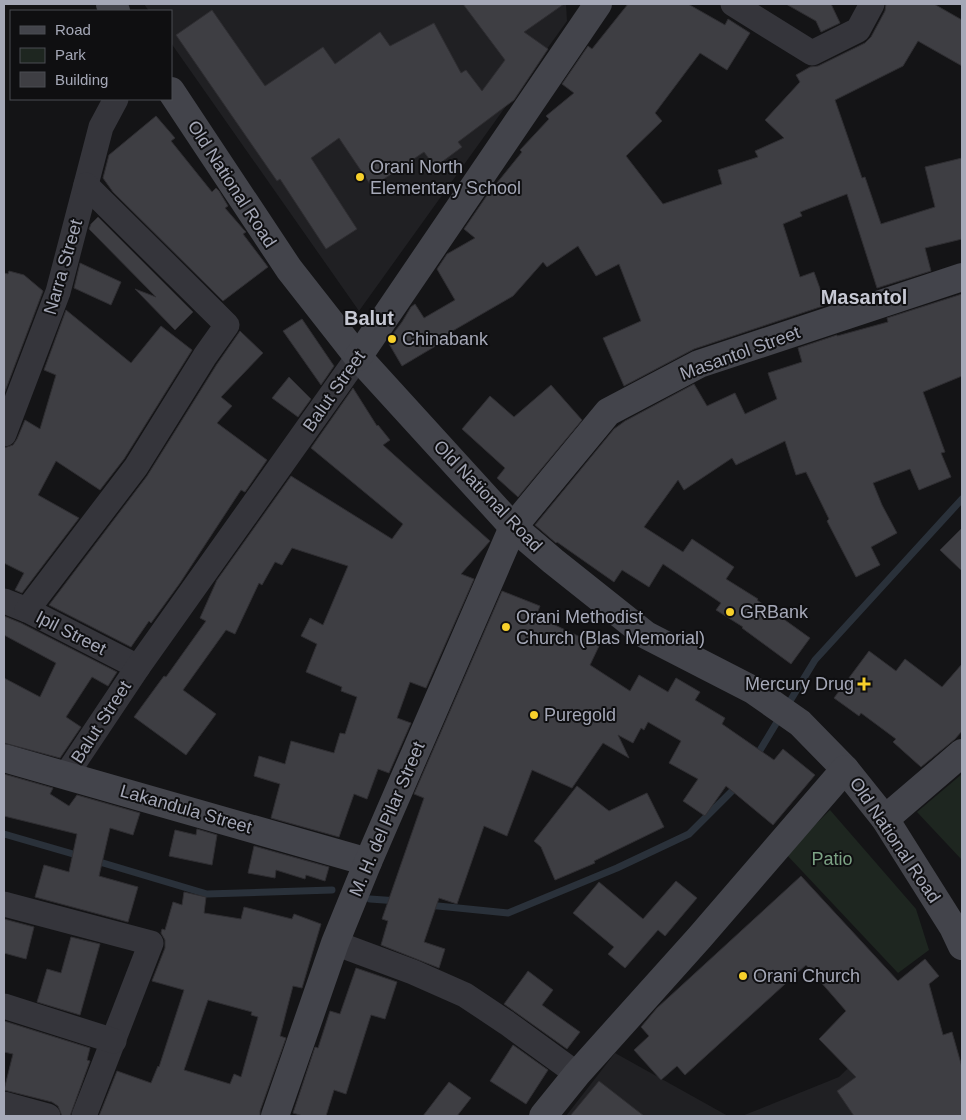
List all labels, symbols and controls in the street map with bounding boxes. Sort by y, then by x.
legend [10,10,172,100]
text: Road [55,21,91,38]
text: Park [55,46,86,63]
text: Building [55,71,108,88]
street label: Old National Road [184,117,280,251]
place label: Orani North Elementary School [370,157,521,198]
marker: Orani North Elementary School [354,171,366,183]
street label: Narra Street [40,217,86,317]
district label: Masantol [821,286,907,308]
district label: Balut [344,307,394,329]
street label: Masantol Street [677,322,803,384]
place label: Chinabank [402,329,489,349]
marker: Chinabank [386,333,398,345]
street label: Balut Street [299,347,369,435]
street label: Old National Road [430,436,546,556]
place label: GRBank [740,602,809,622]
marker: GRBank [724,606,736,618]
street label: Ipil Street [33,607,109,659]
place label: Orani Methodist Church (Blas Memorial) [516,607,705,648]
marker: Orani Methodist Church (Blas Memorial) [500,621,512,633]
place label: Mercury Drug [745,674,854,694]
street label: Balut Street [67,677,135,767]
marker: Mercury Drug [858,678,870,690]
place label: Puregold [544,705,616,725]
marker: Puregold [528,709,540,721]
street label: M. H. del Pilar Street [345,739,429,899]
street label: Old National Road [846,773,944,907]
street label: Lakandula Street [118,781,254,837]
park label: Patio [811,849,853,869]
place label: Orani Church [753,966,860,986]
marker: Orani Church [737,970,749,982]

